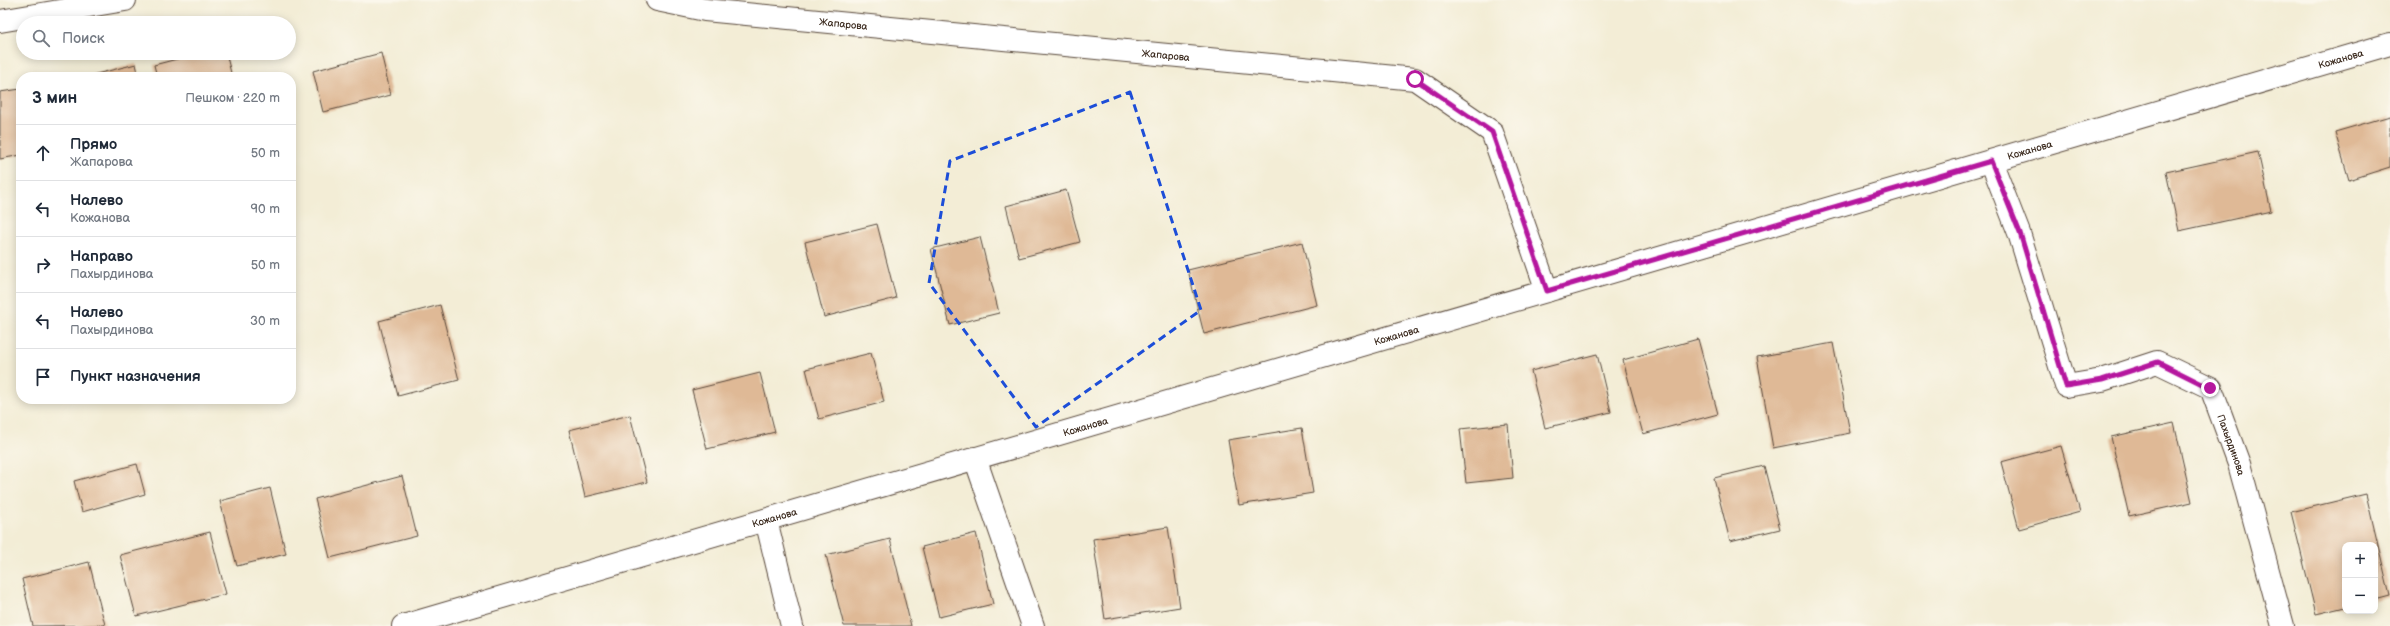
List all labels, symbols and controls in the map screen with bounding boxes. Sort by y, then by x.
search box [16,16,296,60]
street label: Жапарова [819,16,868,33]
icon: search [30,27,52,49]
text: Поиск [62,29,105,48]
street label: Жапарова [1141,47,1190,64]
street label: Кожанова [2317,47,2365,72]
route start [1406,70,1424,88]
text: 3 мин [32,88,77,108]
text: Пешком · 220 m [185,90,280,106]
text: Прямо [70,135,117,154]
street label: Кожанова [2006,138,2054,163]
icon: ahead [32,142,54,164]
text: 50 m [251,145,280,161]
text: Жапарова [70,154,133,170]
text: Налево [70,191,123,210]
icon: left [32,198,54,220]
text: 90 m [251,201,280,217]
text: Кожанова [70,210,130,226]
text: Направо [70,247,133,266]
icon: right [32,254,54,276]
text: 50 m [251,257,280,273]
text: Пахырдинова [70,266,153,282]
text: Налево [70,303,123,322]
icon: left [32,310,54,332]
text: 30 m [250,313,280,329]
text: Пахырдинова [70,322,153,338]
street label: Кожанова [1373,324,1421,348]
icon: arrive [32,366,54,388]
text: Пункт назначения [70,367,201,386]
route end [2201,379,2219,397]
street label: Пахырдинова [2214,413,2247,477]
street label: Кожанова [1062,415,1110,439]
street label: Кожанова [751,506,799,530]
map controls [2342,542,2378,614]
button: + [2342,542,2378,578]
button: − [2342,578,2378,614]

